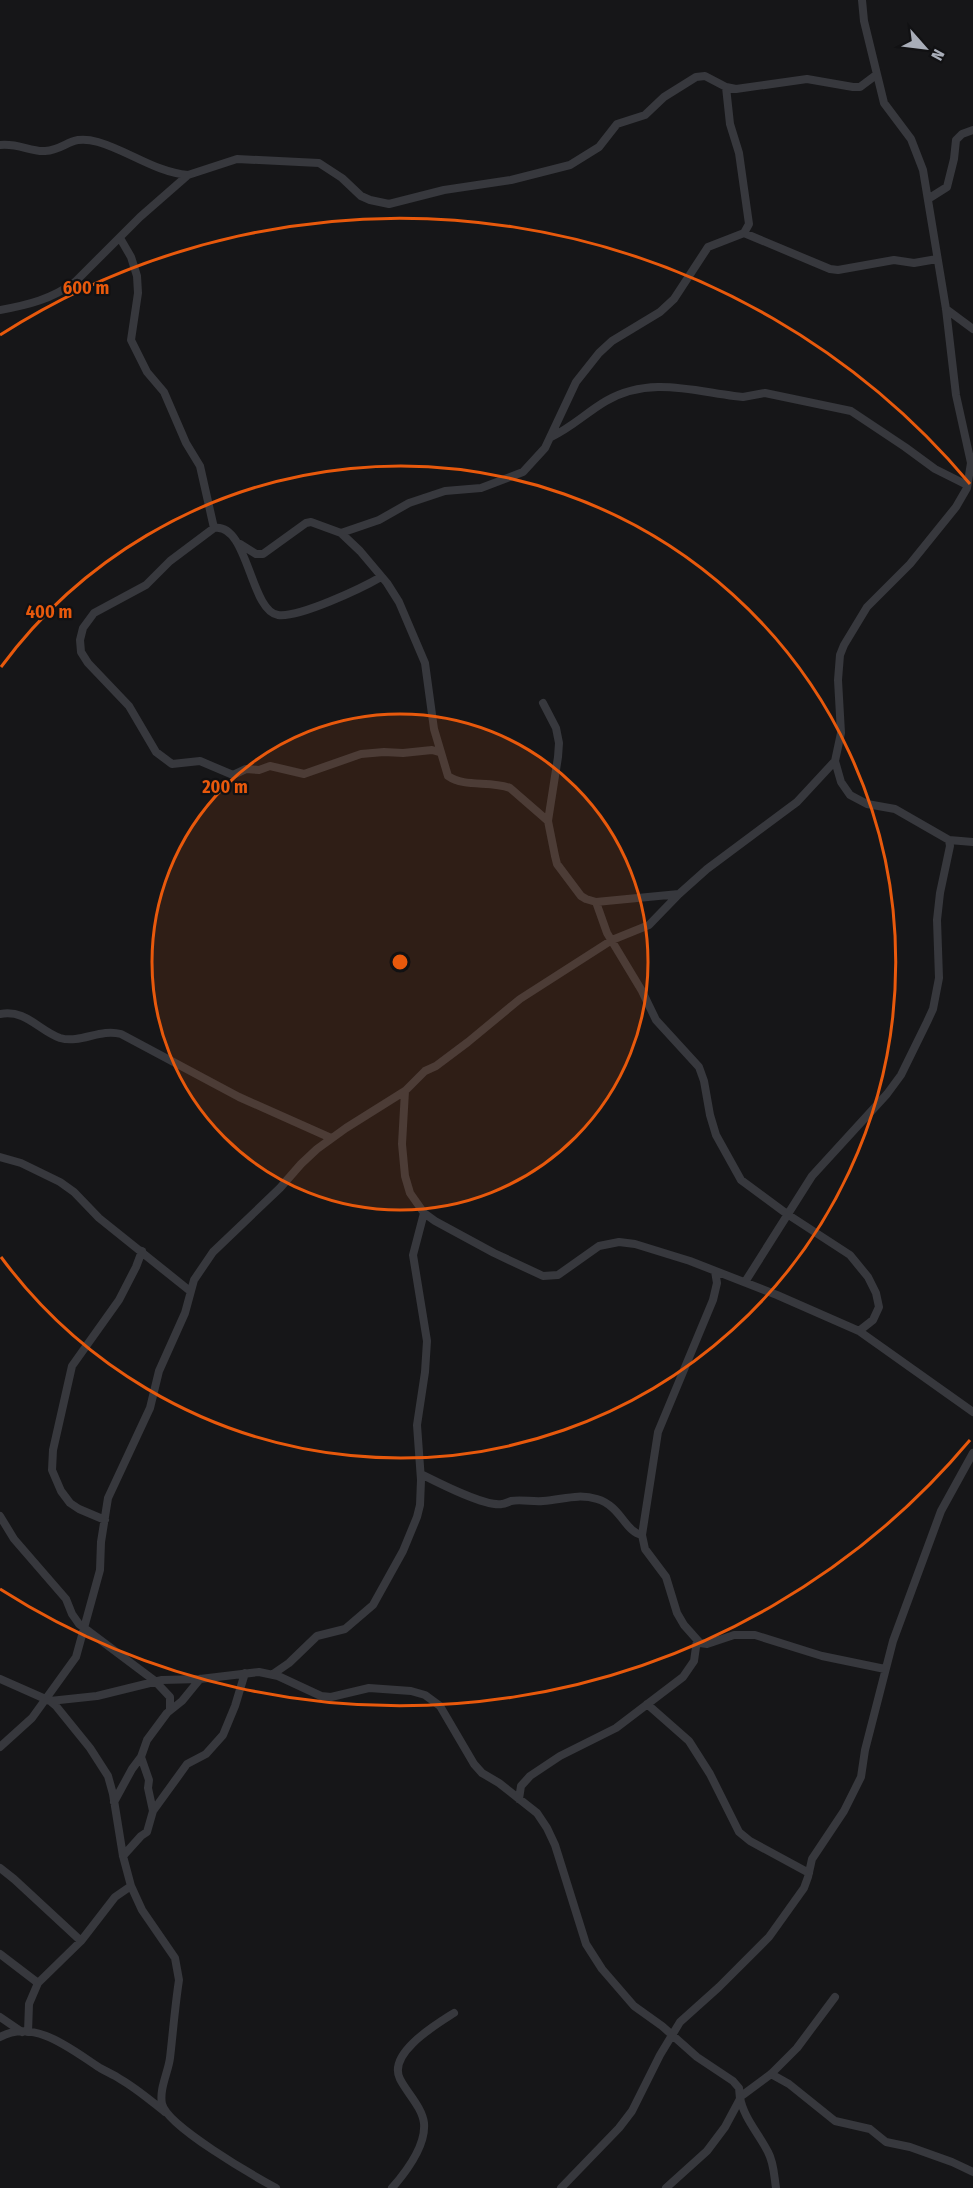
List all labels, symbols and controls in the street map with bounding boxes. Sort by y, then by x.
north arrow [895,18,955,78]
text: N [927,46,948,64]
text: 600 m [63,277,109,299]
text: 400 m [26,601,72,623]
text: 200 m [201,776,248,798]
centre of rings [390,952,410,972]

